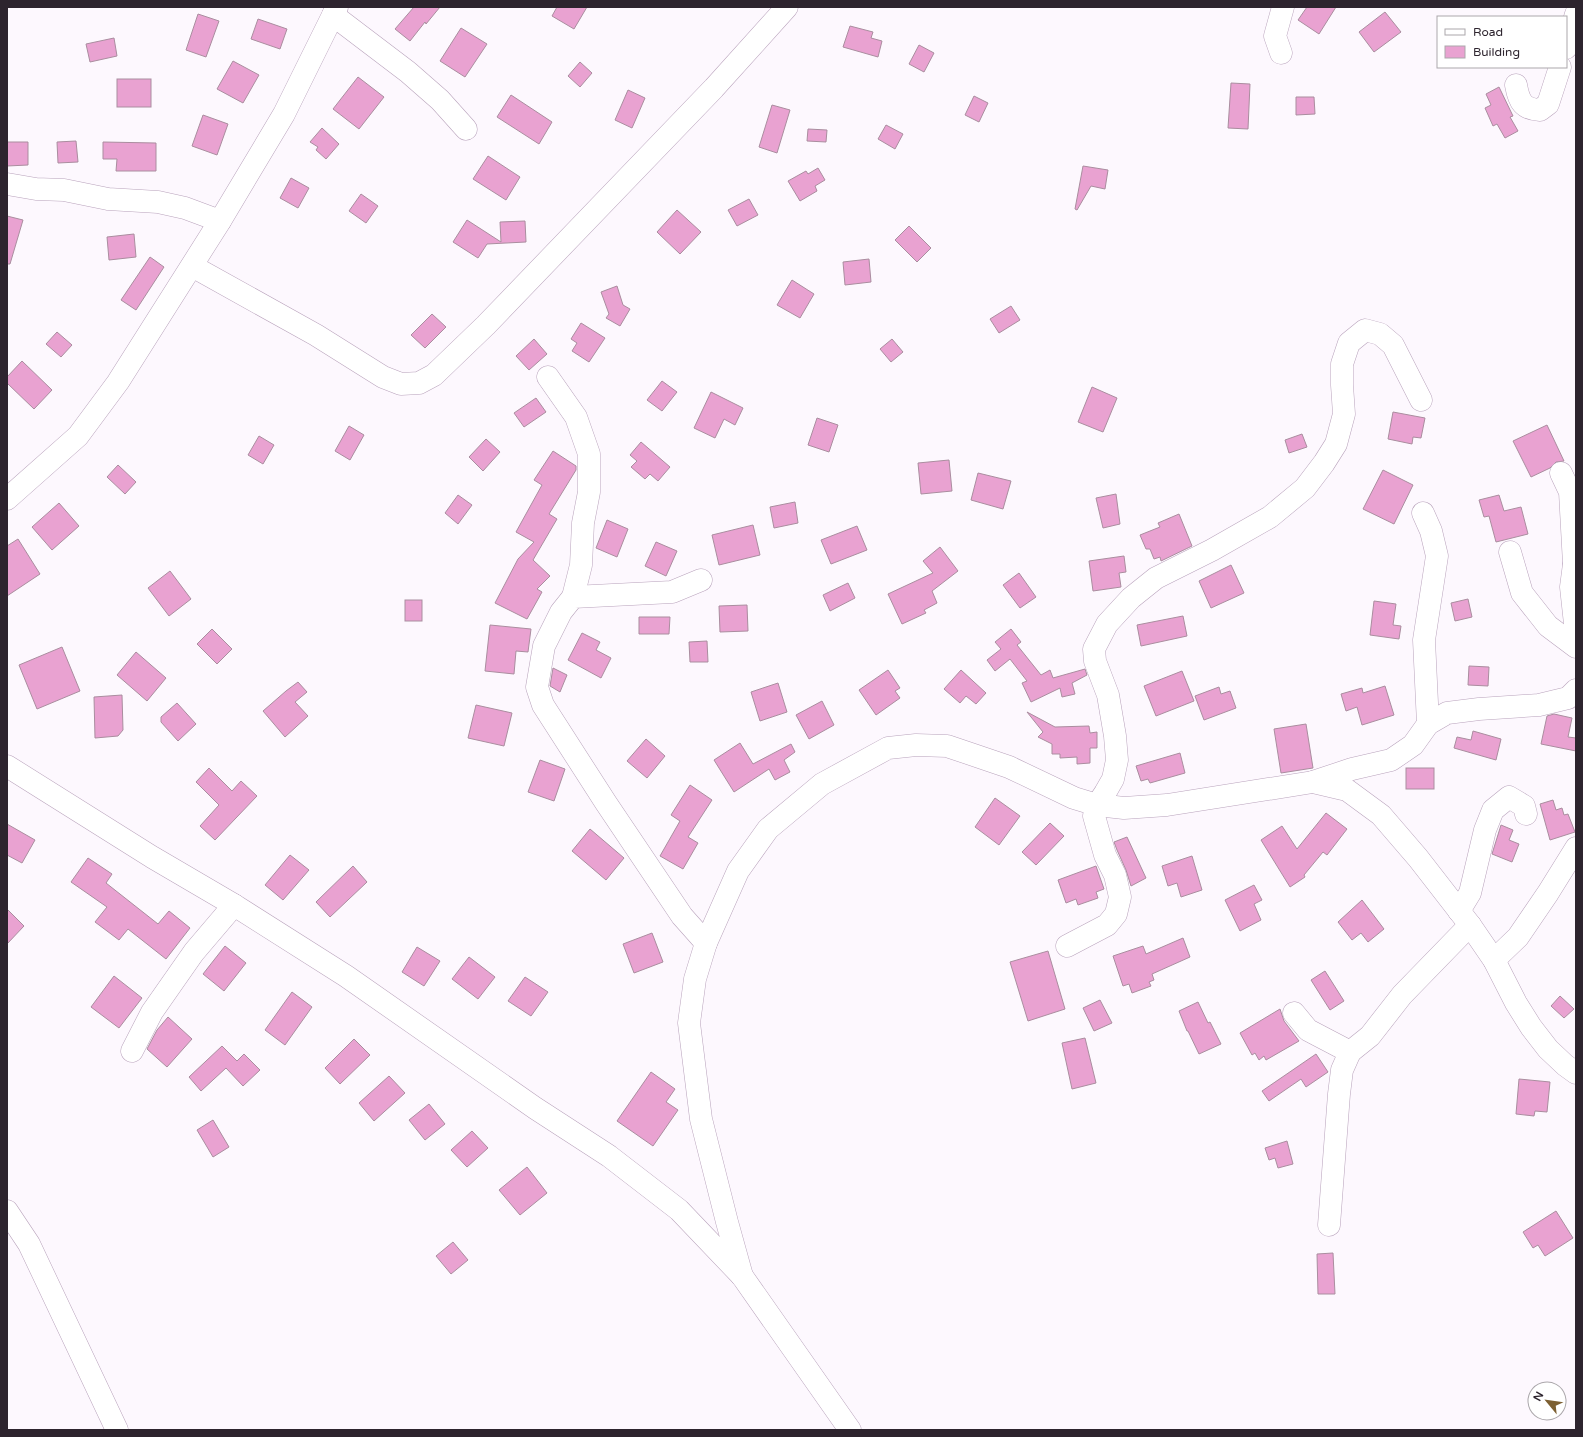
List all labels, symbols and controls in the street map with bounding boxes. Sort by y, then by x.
legend [1437,16,1567,68]
text: Road [1473,25,1503,39]
text: Building [1473,45,1520,59]
north arrow [1527,1381,1567,1421]
text: N [1531,1389,1547,1403]

